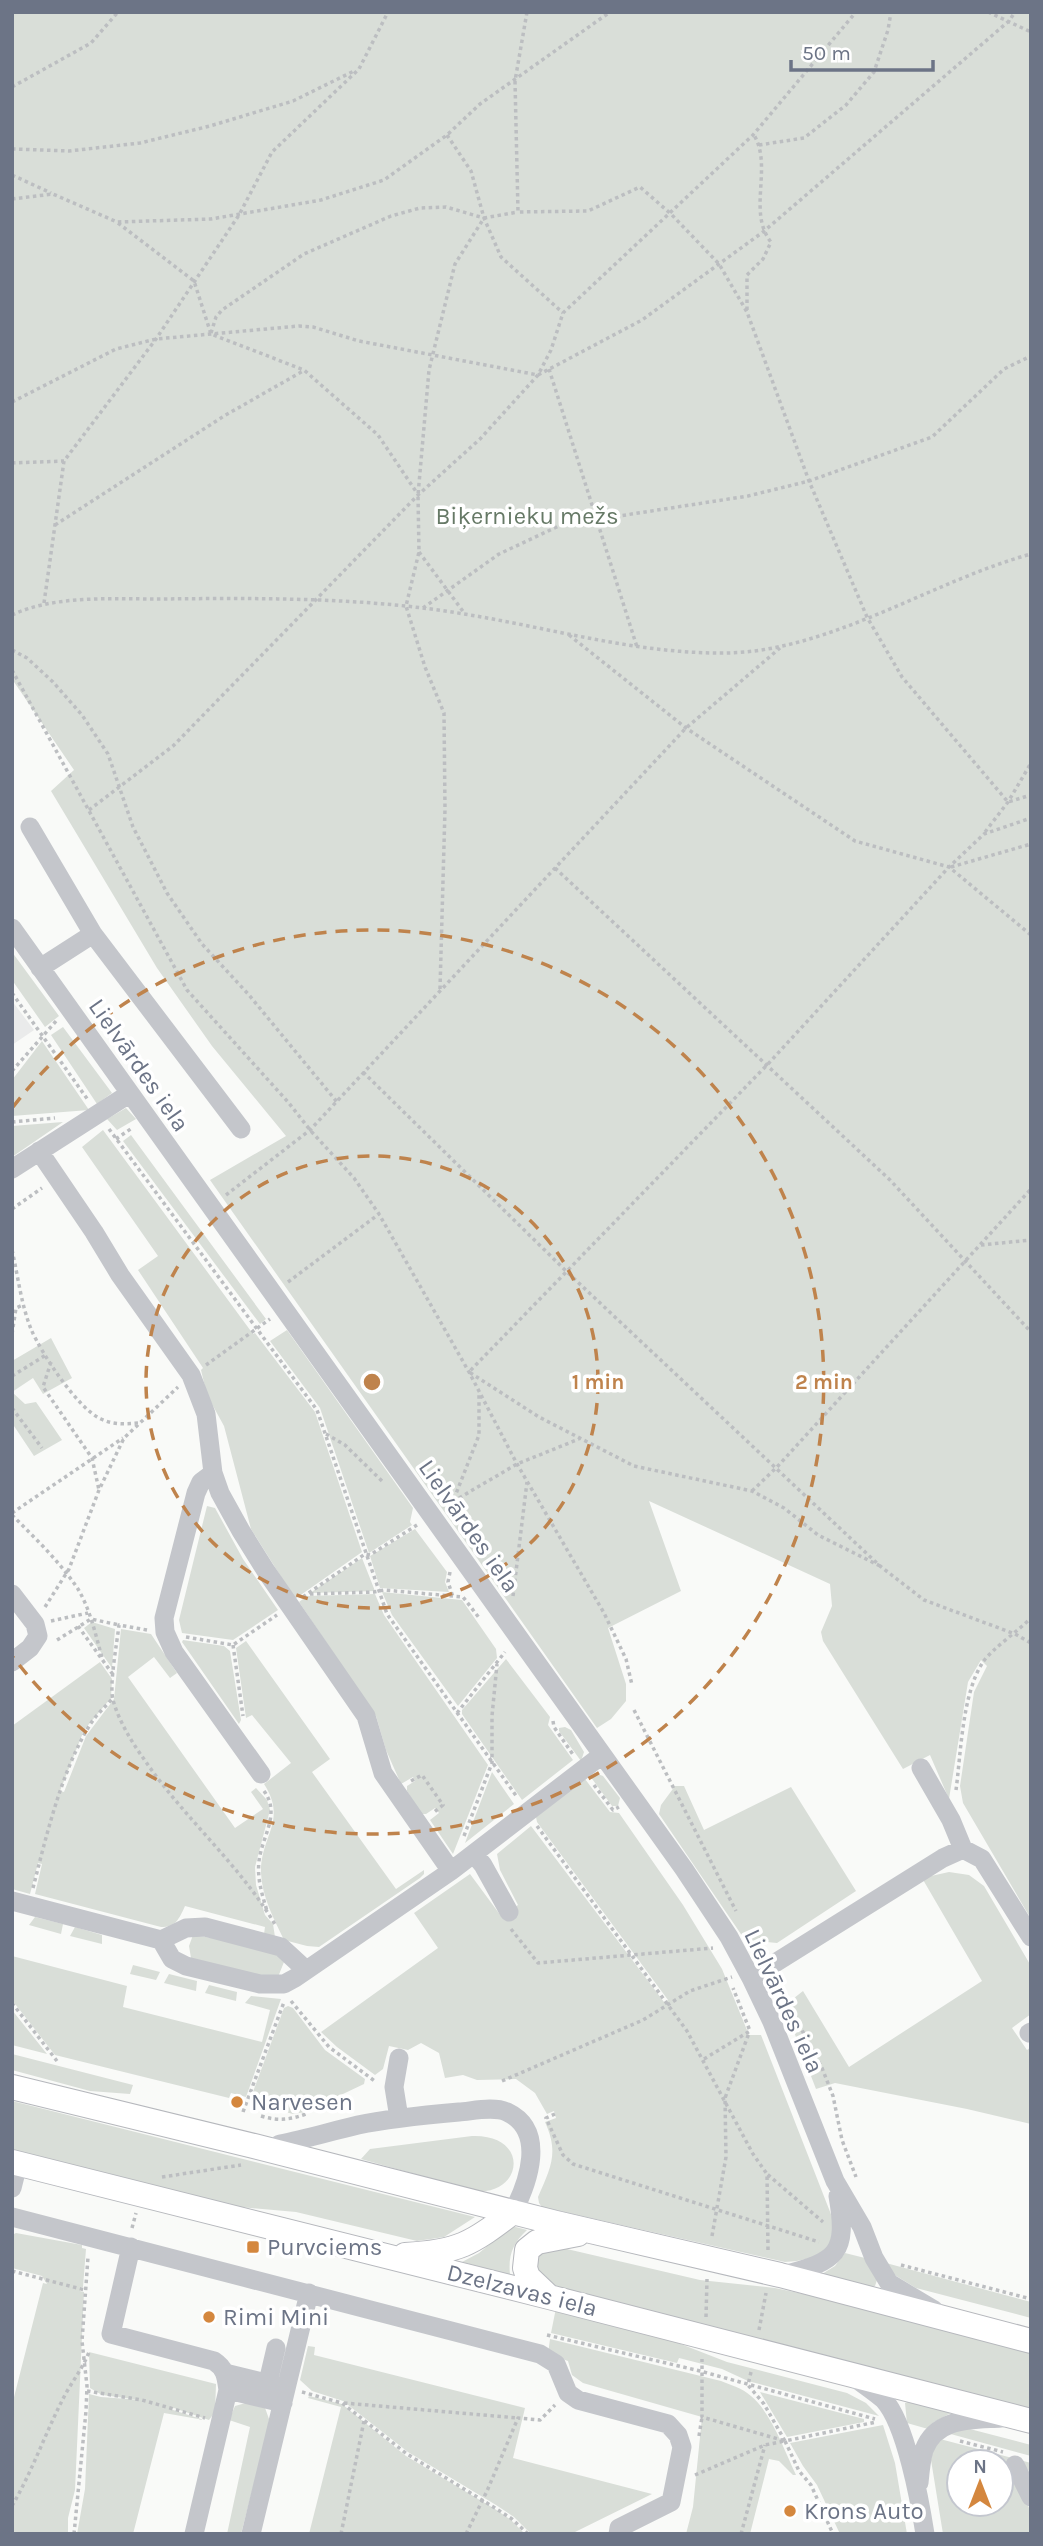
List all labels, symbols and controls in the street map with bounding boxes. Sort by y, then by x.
scale bar [791,28,933,72]
text: 50 m [802,41,851,65]
park label: Biķernieku mežs [435,502,619,530]
street label: Lielvārdes iela [83,993,195,1137]
centre of rings [360,1370,384,1394]
text: 1 min [572,1370,624,1394]
text: 2 min [795,1370,853,1394]
street label: Lielvārdes iela [413,1454,525,1598]
street label: Lielvārdes iela [738,1925,830,2077]
place label: Narvesen [251,2088,353,2116]
marker: Narvesen [229,2094,245,2110]
place label: Purvciems [267,2233,382,2261]
marker: Purvciems [245,2239,261,2255]
street label: Dzelzavas iela [444,2258,600,2322]
place label: Rimi Mini [223,2303,329,2331]
marker: Rimi Mini [201,2309,217,2325]
north arrow [945,2448,1015,2518]
text: N [973,2456,987,2478]
place label: Krons Auto [804,2497,924,2525]
marker: Krons Auto [782,2503,798,2519]

